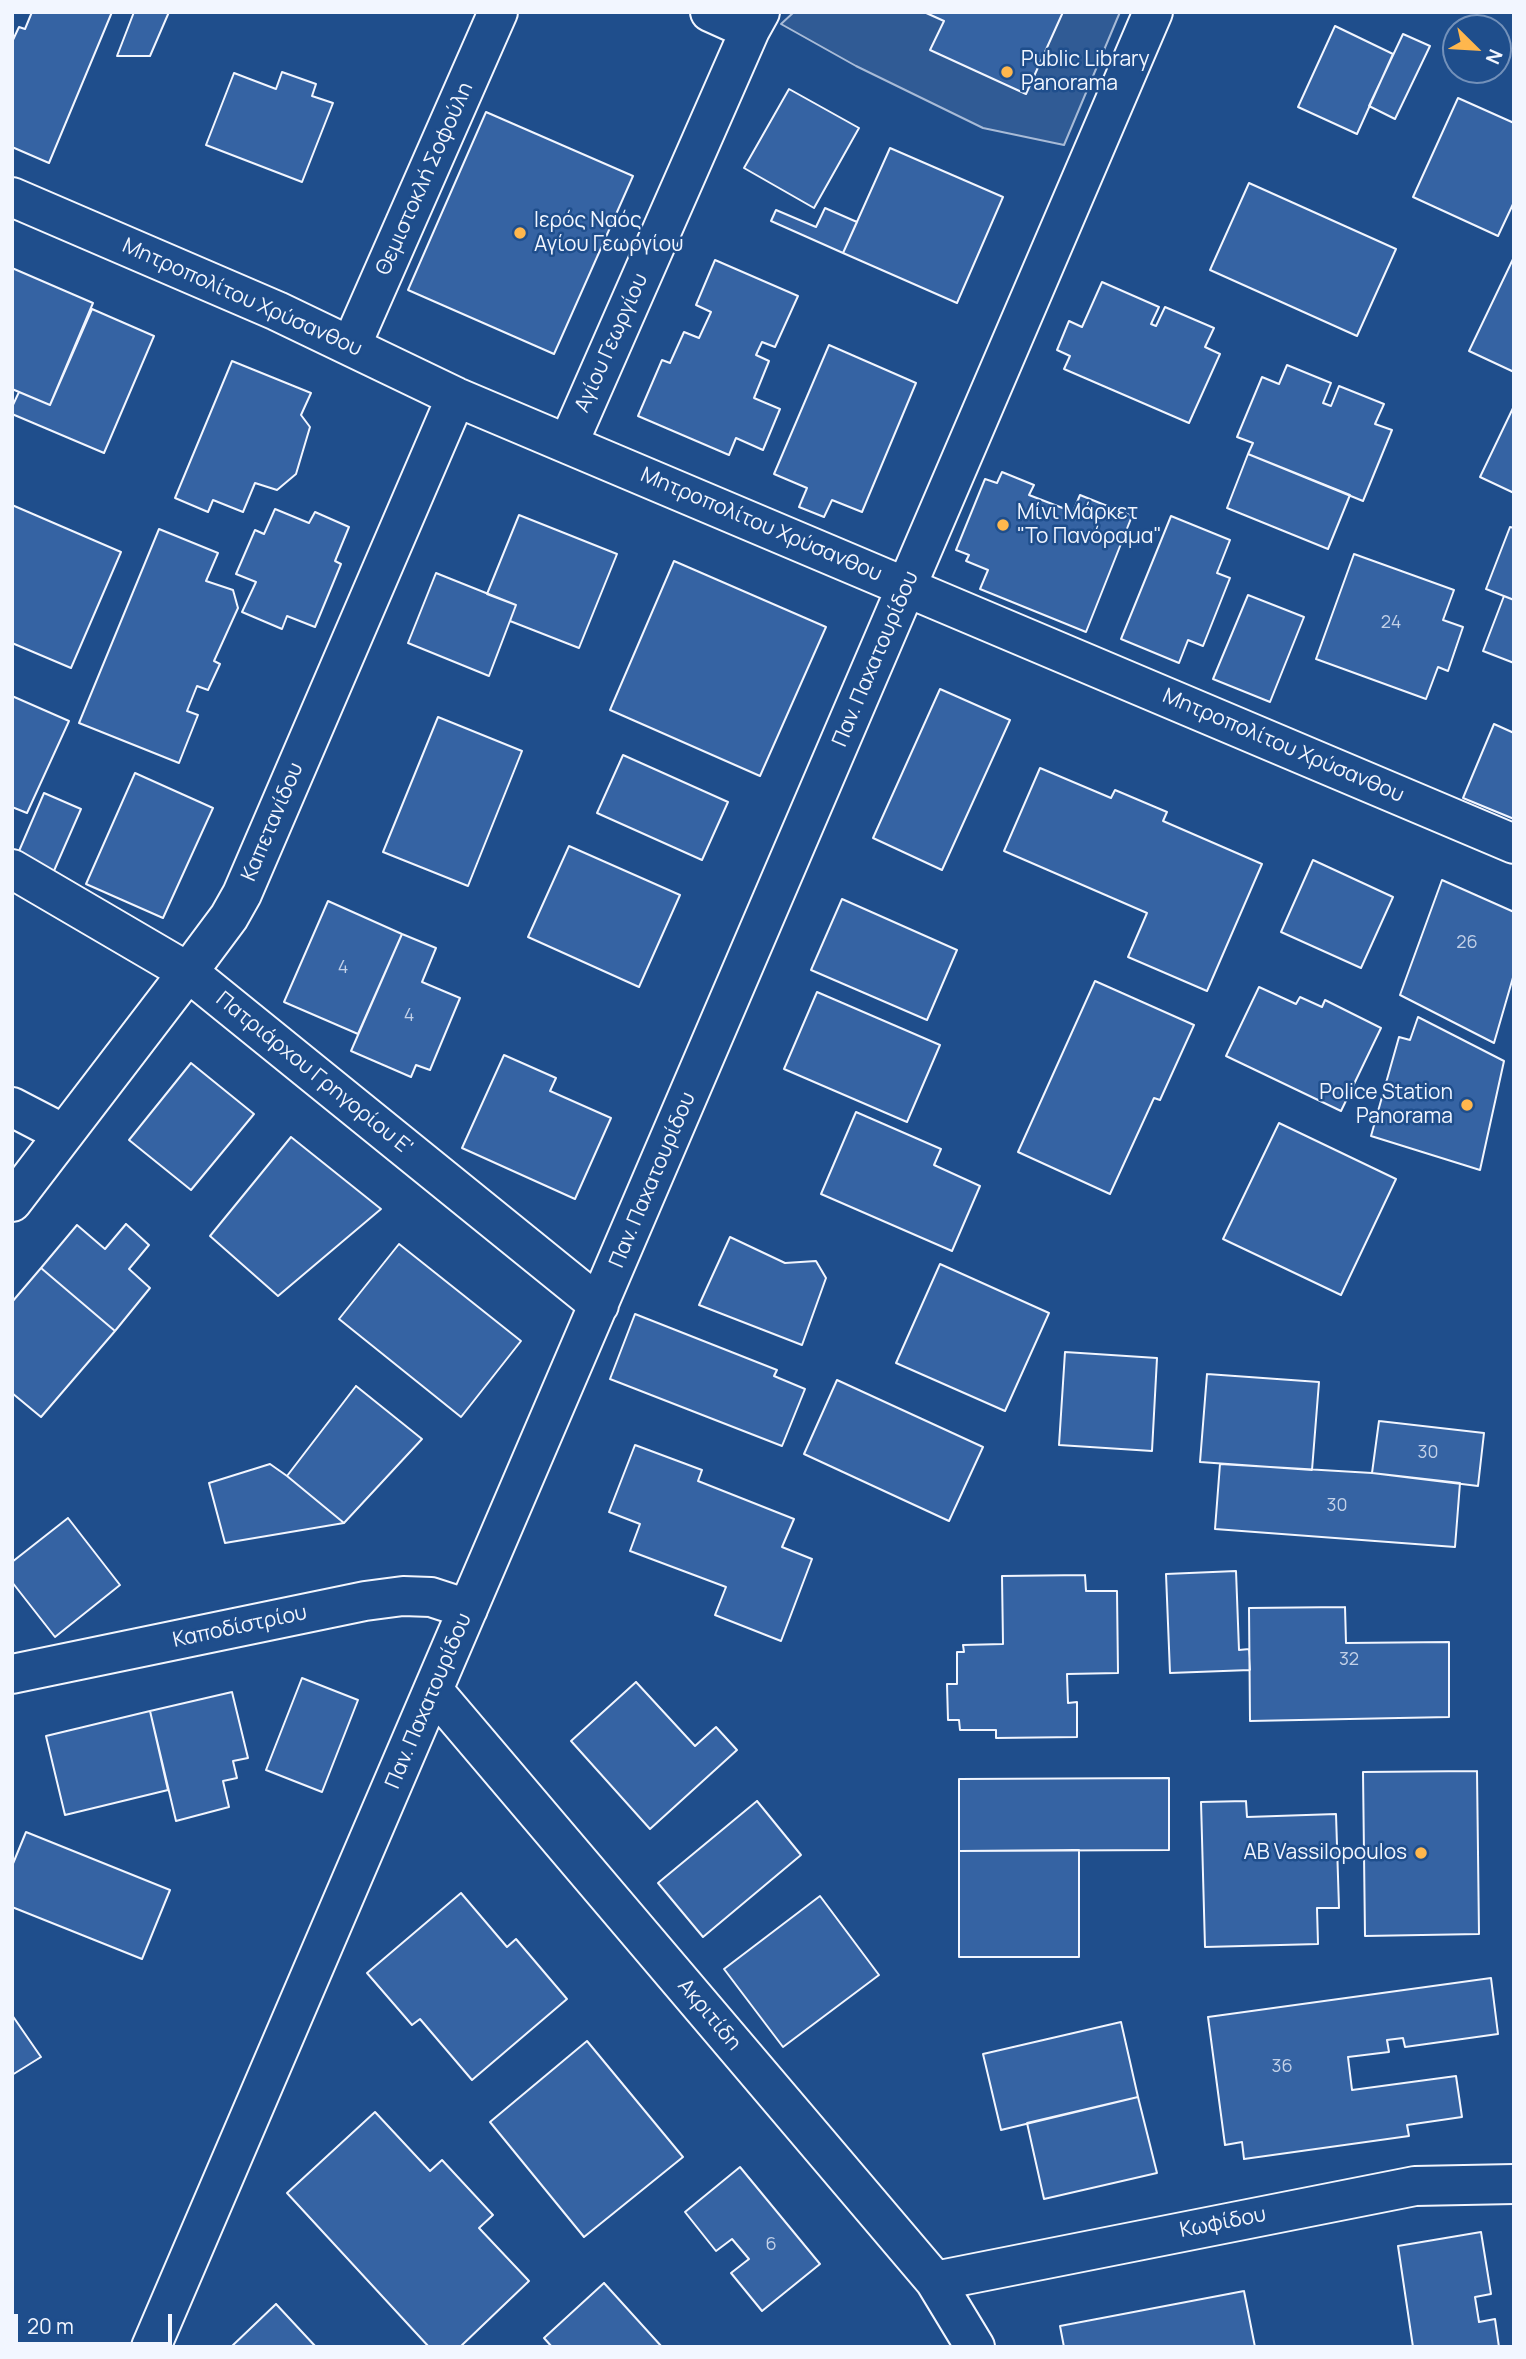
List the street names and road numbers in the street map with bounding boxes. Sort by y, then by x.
street label: Θεμιστοκλή Σοφούλη [371,79,479,279]
street label: Μητροπολίτου Χρύσανθου [118,234,366,362]
street label: Αγίου Γεωργίου [570,270,654,416]
street label: Μητροπολίτου Χρύσανθου [637,463,885,587]
street label: Παν. Παχατουρίδου [828,567,924,751]
street label: Μητροπολίτου Χρύσανθου [1159,684,1407,808]
street label: Καπετανίδου [237,759,309,885]
street label: Πατριάρχου Γρηγορίου Ε' [211,987,417,1161]
street label: Παν. Παχατουρίδου [605,1088,701,1272]
street label: Καποδίστρίου [171,1600,309,1654]
street label: Παν. Παχατουρίδου [381,1609,477,1793]
street label: Ακριτίδη [672,1974,746,2056]
street label: Κωφίδου [1178,2202,1268,2244]

